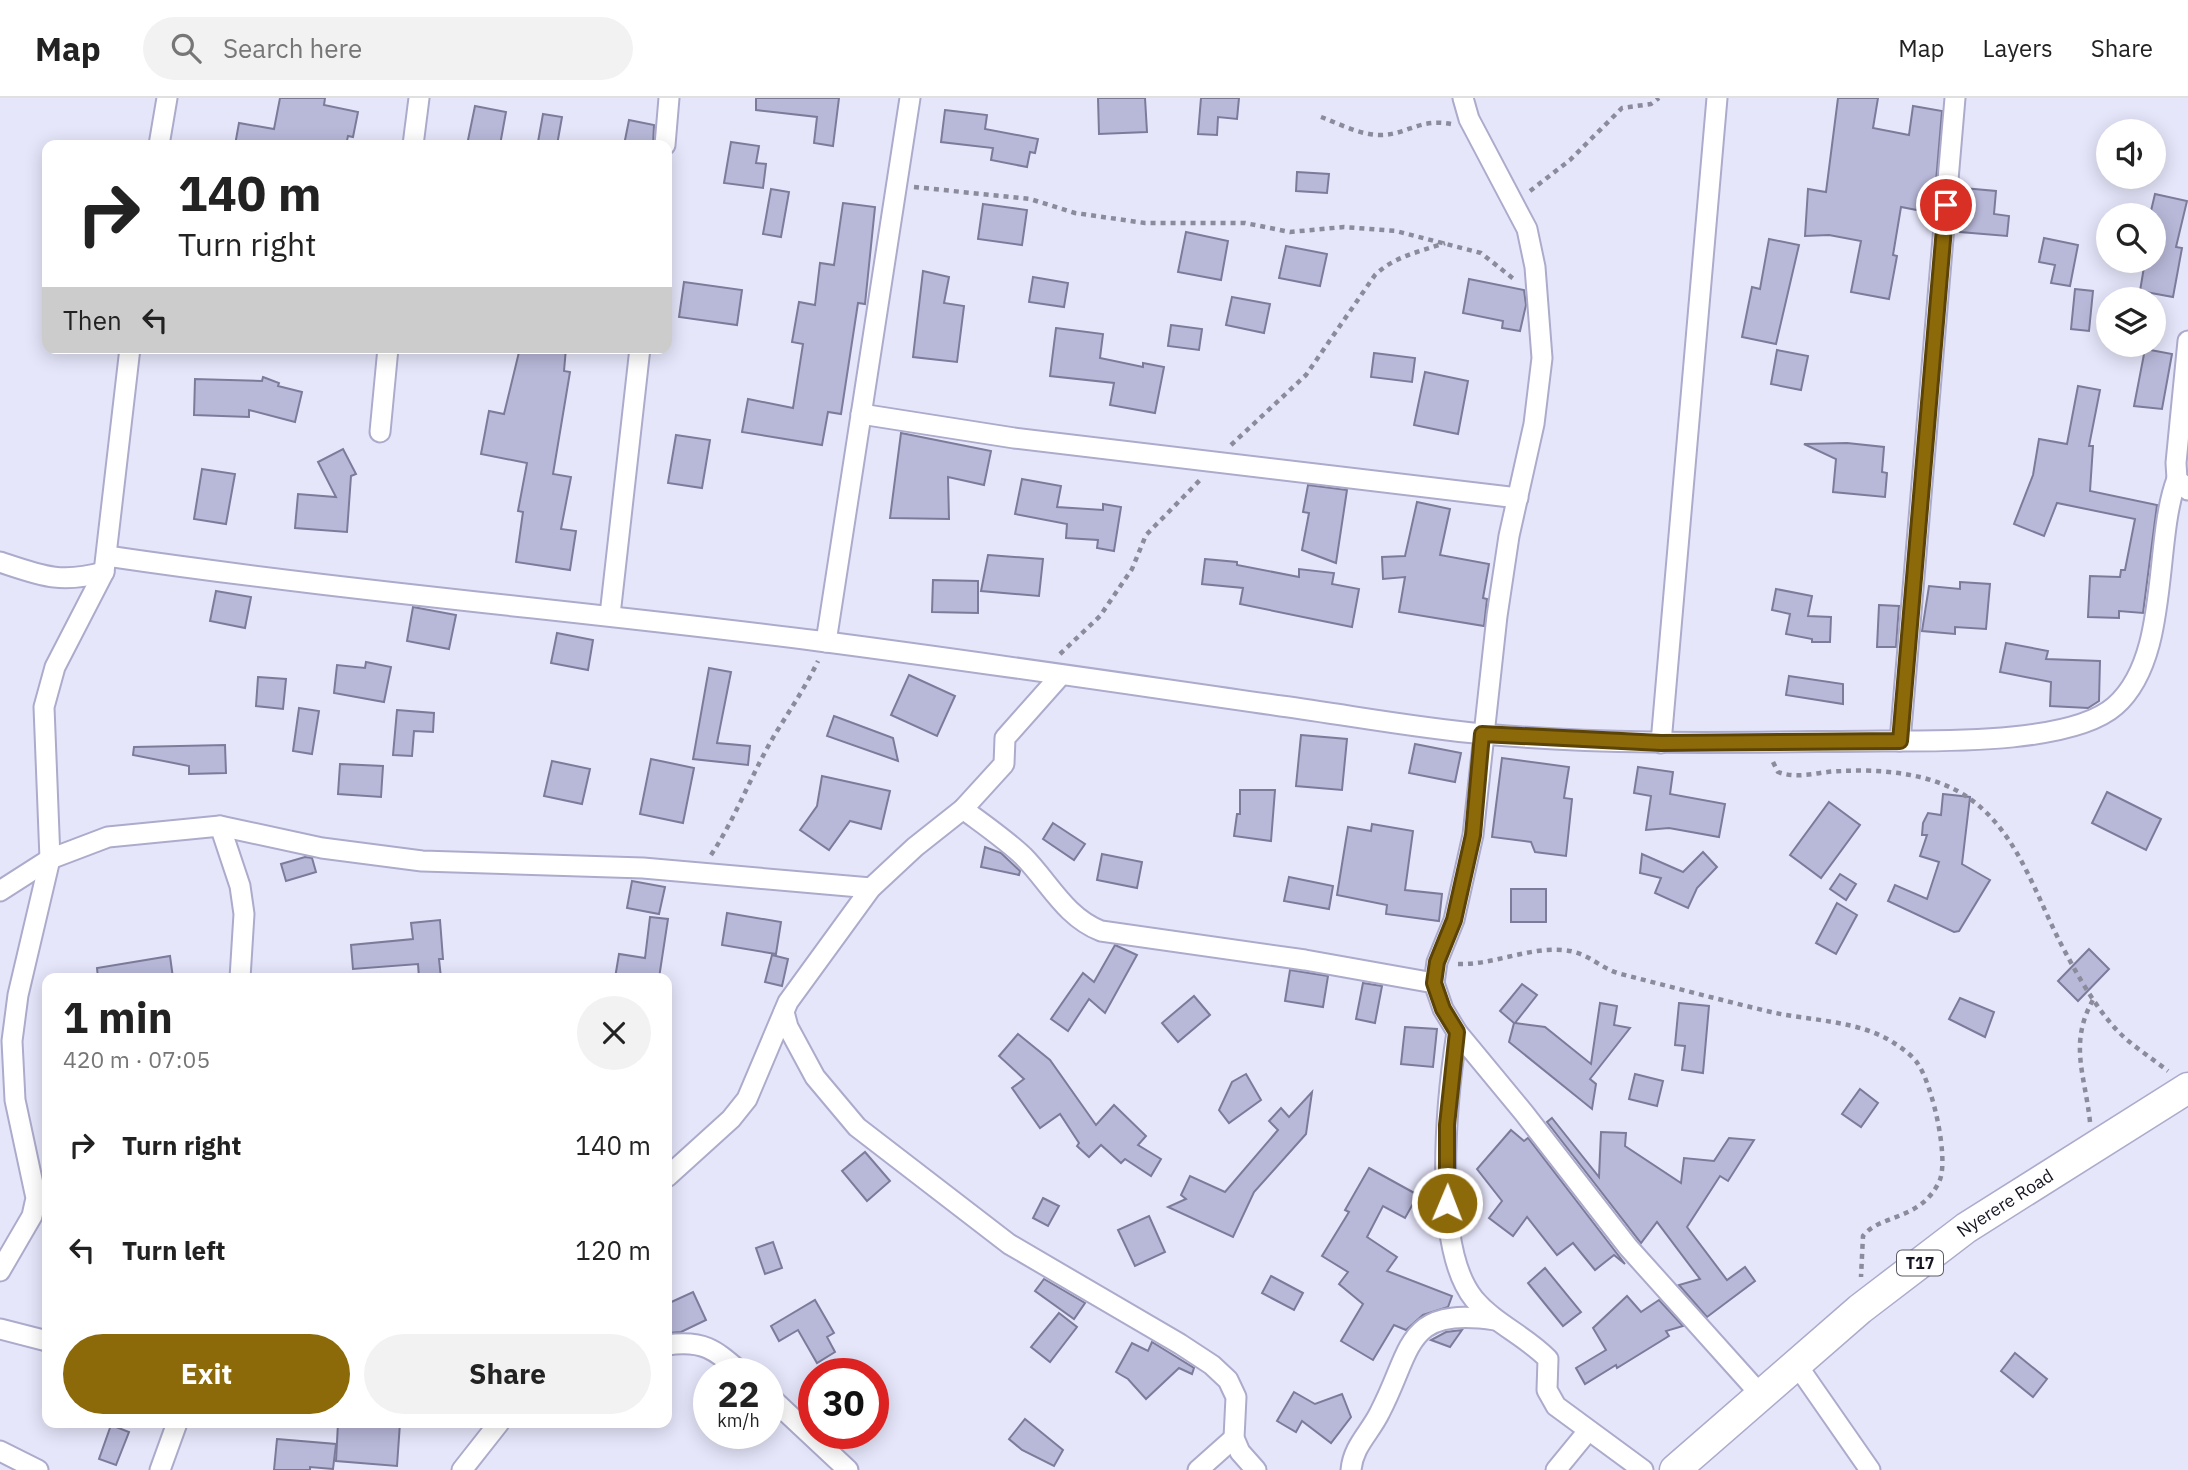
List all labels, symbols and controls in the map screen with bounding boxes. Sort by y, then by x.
search box [143,17,633,80]
text: Map [35,27,101,70]
icon: search [167,29,205,67]
text: Search here [223,31,362,65]
text: Map [1898,32,1945,64]
text: Layers [1983,32,2053,64]
text: Share [2091,32,2153,64]
map controls [2096,119,2166,357]
button: sound [2096,119,2166,189]
text: 140 m [178,161,322,224]
icon: right [63,168,154,259]
pin [1916,175,1976,235]
icon: arrive [1927,186,1965,224]
button: search [2096,203,2166,273]
text: Turn right [178,223,316,265]
button: layers [2096,287,2166,357]
icon: left [136,301,174,339]
text: Then [63,303,122,337]
text: 1 min [63,990,173,1045]
button: close [577,996,651,1070]
text: 420 m · 07:05 [63,1044,210,1074]
icon: right [63,1126,101,1164]
text: Turn right [122,1128,241,1162]
text: 140 m [575,1128,651,1162]
street label: Nyerere Road [1952,1164,2058,1242]
position arrow [1410,1166,1484,1240]
icon: left [63,1231,101,1269]
text: Turn left [122,1233,225,1267]
text: 120 m [575,1233,651,1267]
road number: T17 [1897,1250,1943,1275]
button: Exit [63,1334,350,1414]
button: Share [364,1334,651,1414]
speed limit sign: 30 [798,1358,889,1449]
text: 22 [717,1371,760,1417]
text: km/h [717,1409,760,1432]

